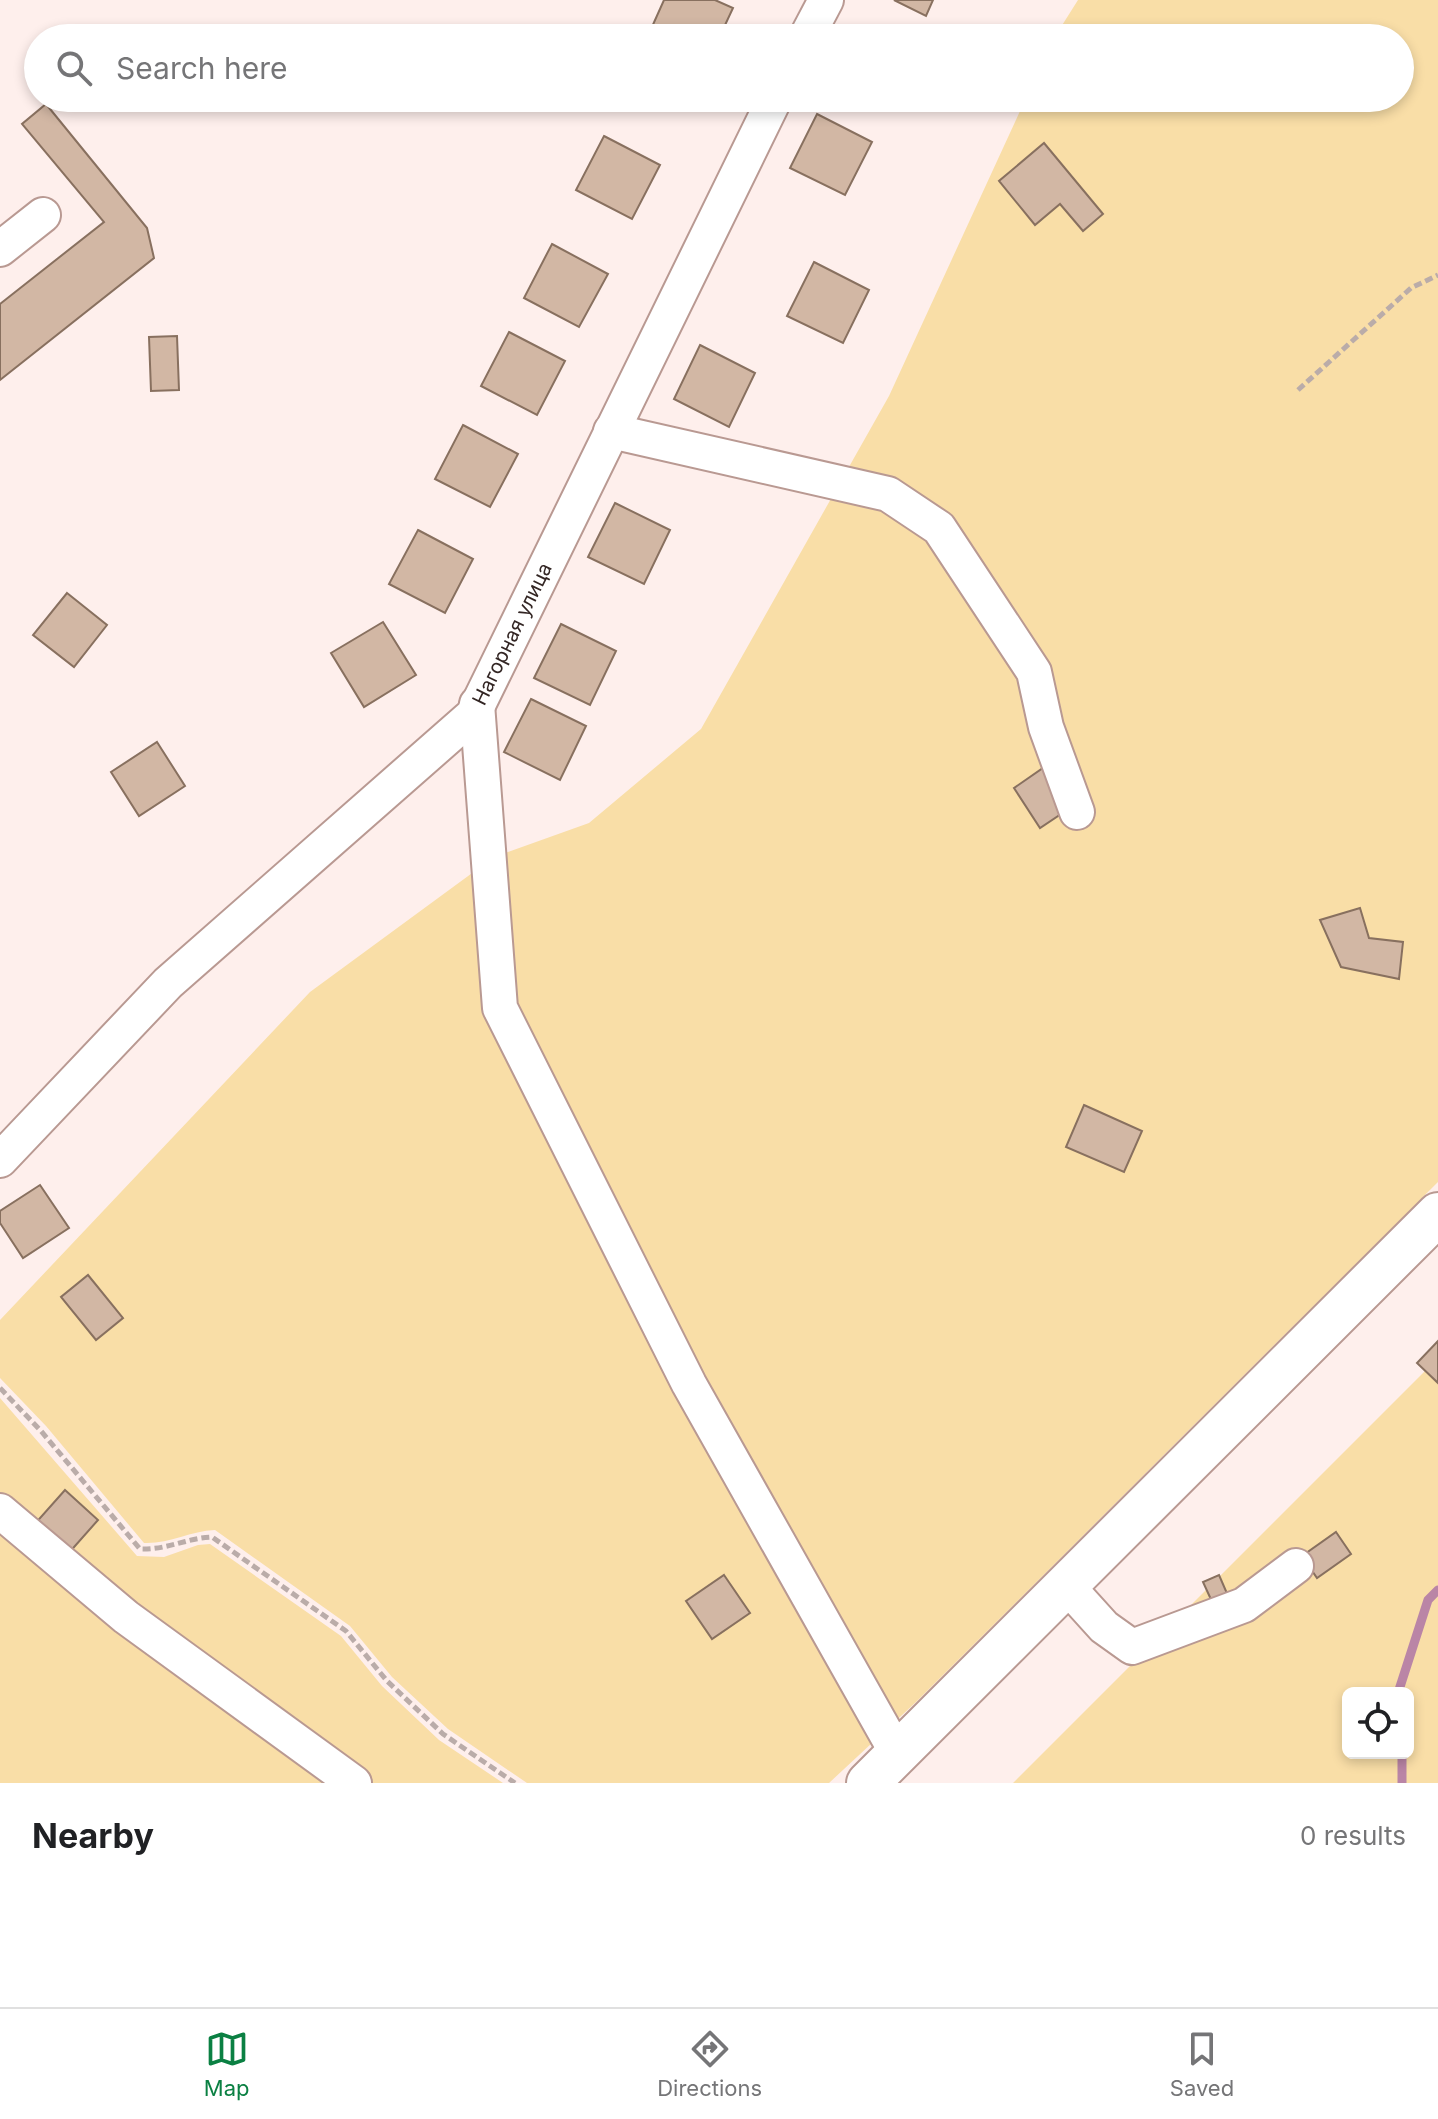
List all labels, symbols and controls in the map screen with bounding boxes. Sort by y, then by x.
search box [24,24,1414,112]
icon: search [52,46,96,90]
text: Search here [116,50,288,86]
street label: Нагорная улица [467,559,557,709]
map controls [1342,1687,1414,1759]
button: locate [1342,1687,1414,1759]
text: Nearby [32,1815,154,1856]
text: 0 results [1300,1820,1406,1851]
tab: Map [204,2027,250,2101]
tab: Directions [657,2027,762,2101]
tab: Saved [1170,2027,1234,2101]

